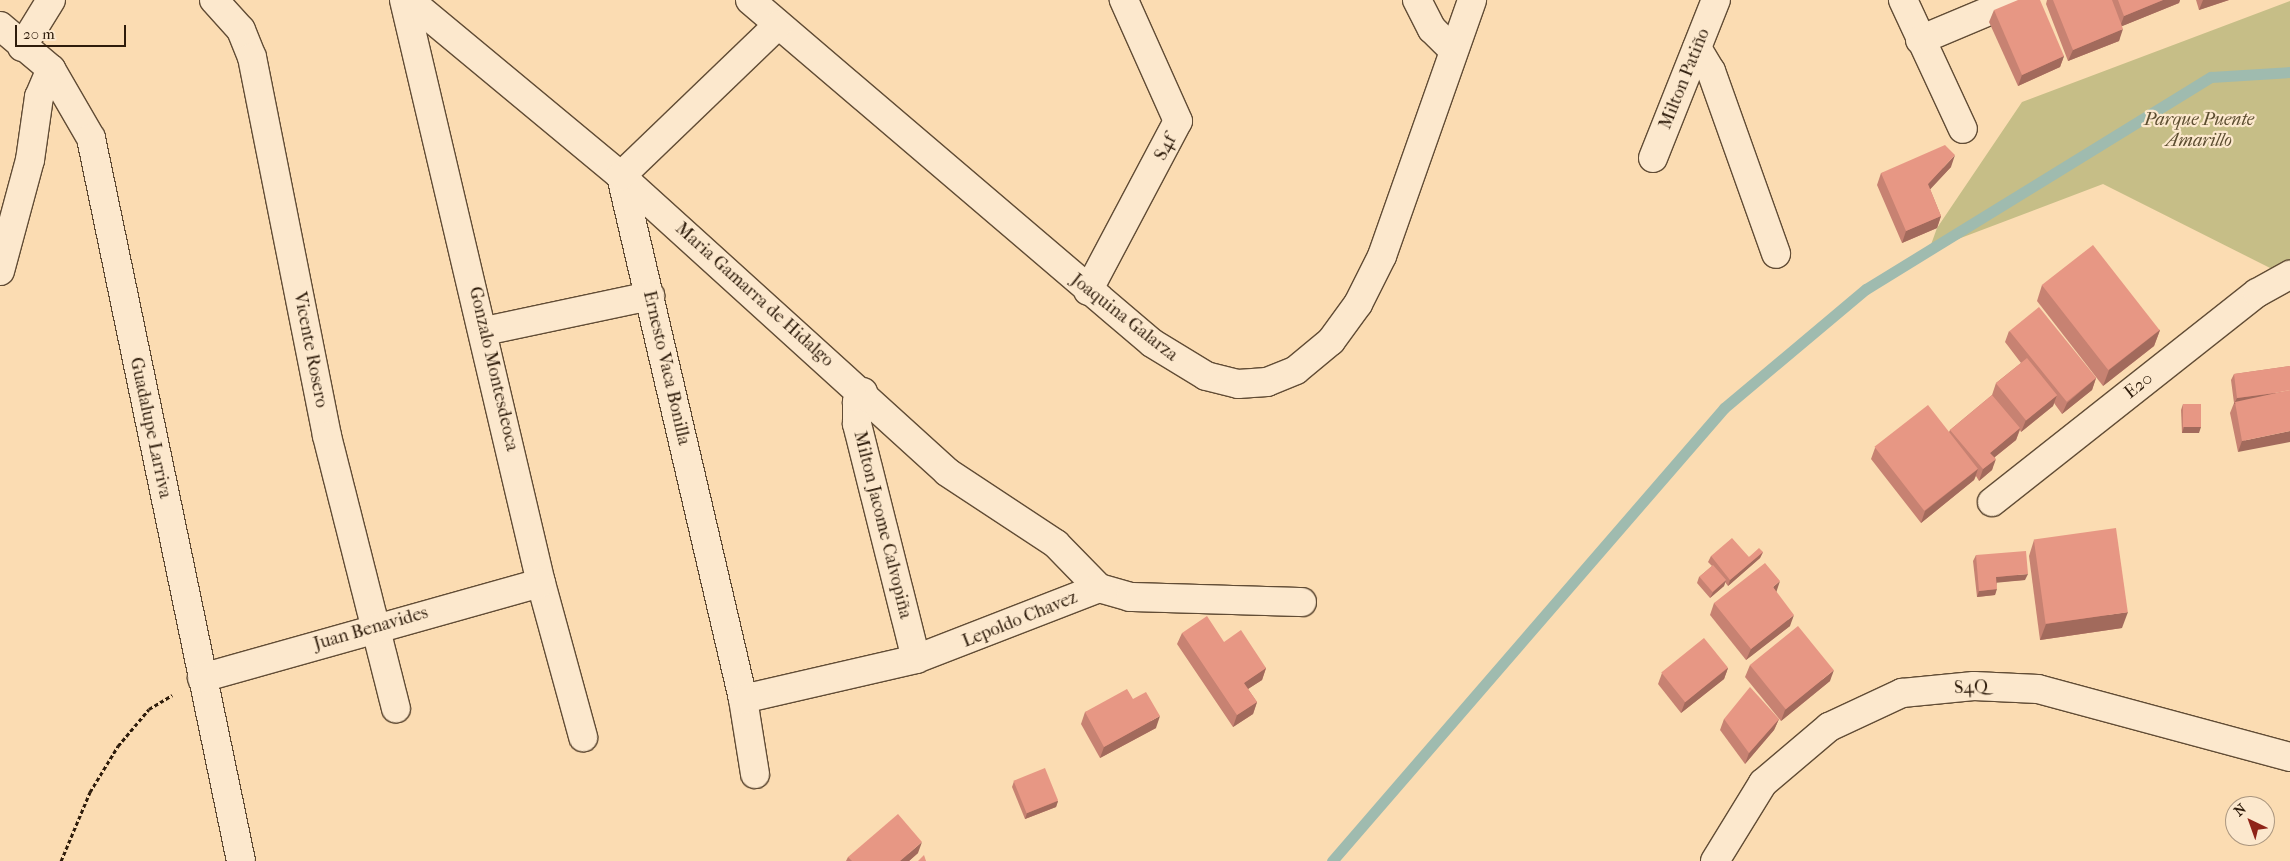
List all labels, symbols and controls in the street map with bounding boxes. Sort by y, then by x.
scale bar [18,15,129,47]
text: 20 m [23,25,55,43]
street label: Milton Patiño [1655,26,1715,132]
park label: Parque Puente Amarillo [2144,110,2254,152]
street label: S4f [1150,132,1182,164]
street label: Maria Gamarra de Hidalgo [670,218,838,372]
street label: Joaquina Galarza [1066,270,1182,366]
street label: Gonzalo Montesdeoca [464,285,522,453]
street label: Ernesto Vaca Bonilla [638,289,694,447]
street label: Vicente Rosero [288,290,332,410]
street label: Guadalupe Larriva [125,355,175,501]
street label: E20 [2120,368,2158,404]
street label: Milton Jacome Calvopiña [848,429,916,621]
street label: Lepoldo Chavez [959,587,1081,653]
street label: Juan Benavides [311,602,431,656]
street label: S4Q [1954,677,1988,699]
north arrow [2225,796,2275,846]
text: N [2231,800,2250,820]

